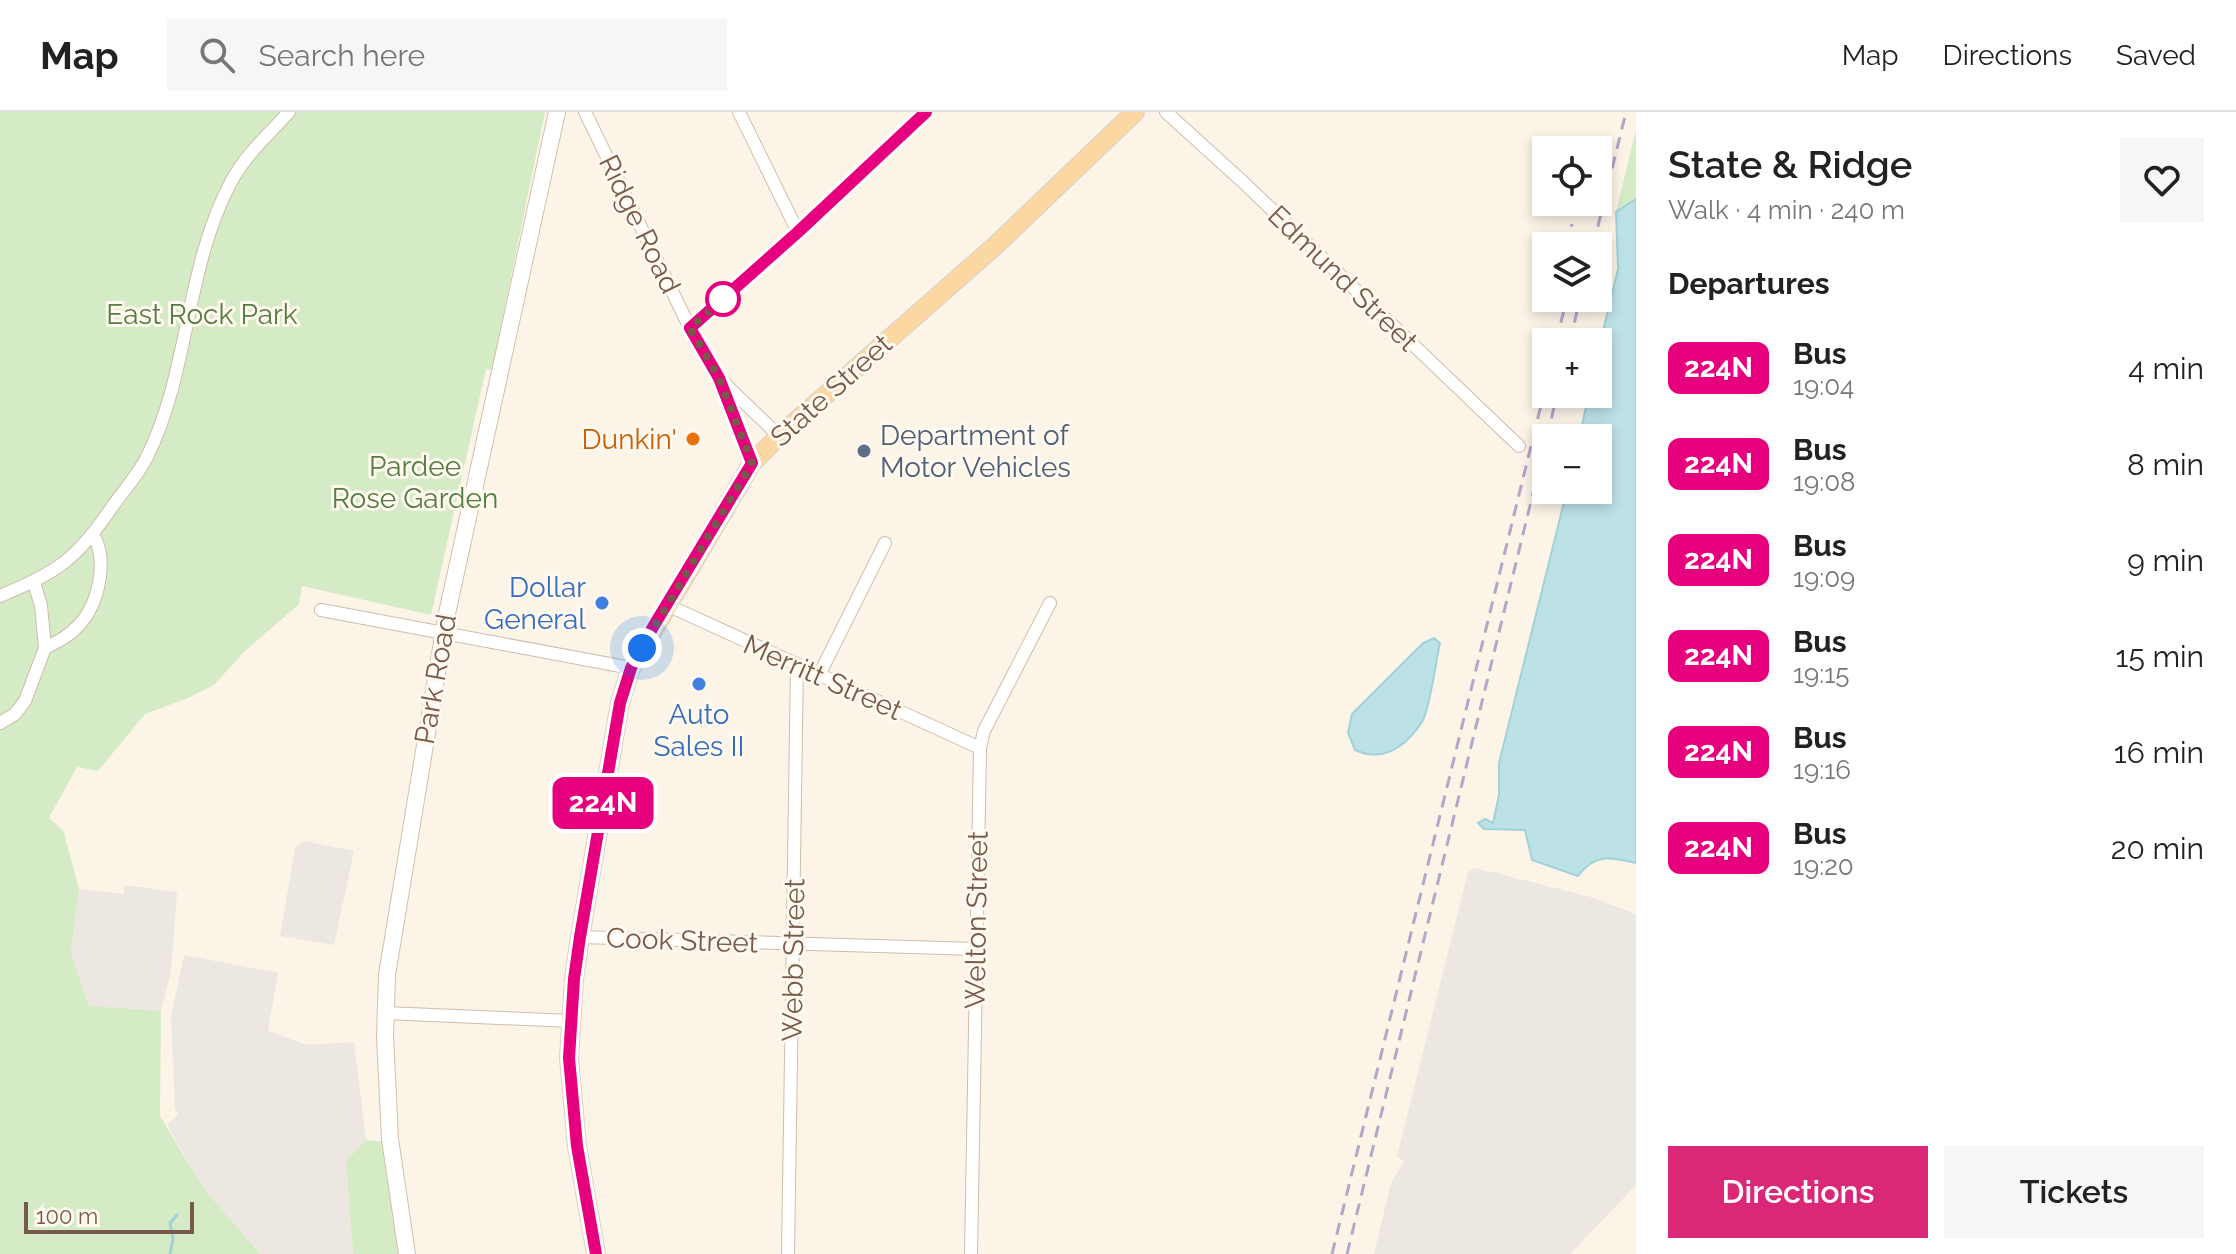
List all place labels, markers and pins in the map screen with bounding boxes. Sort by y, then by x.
unlabelled marker [706,282,740,316]
place label: Department of Motor Vehicles [880,419,1071,484]
place label: Dunkin' [581,423,677,456]
marker: Dunkin' [684,430,702,448]
marker: Department of Motor Vehicles [855,442,873,460]
place label: Dollar General [484,571,586,636]
marker: Dollar General [593,594,611,612]
marker: Auto Sales II [690,675,708,693]
place label: Auto Sales II [654,698,744,763]

